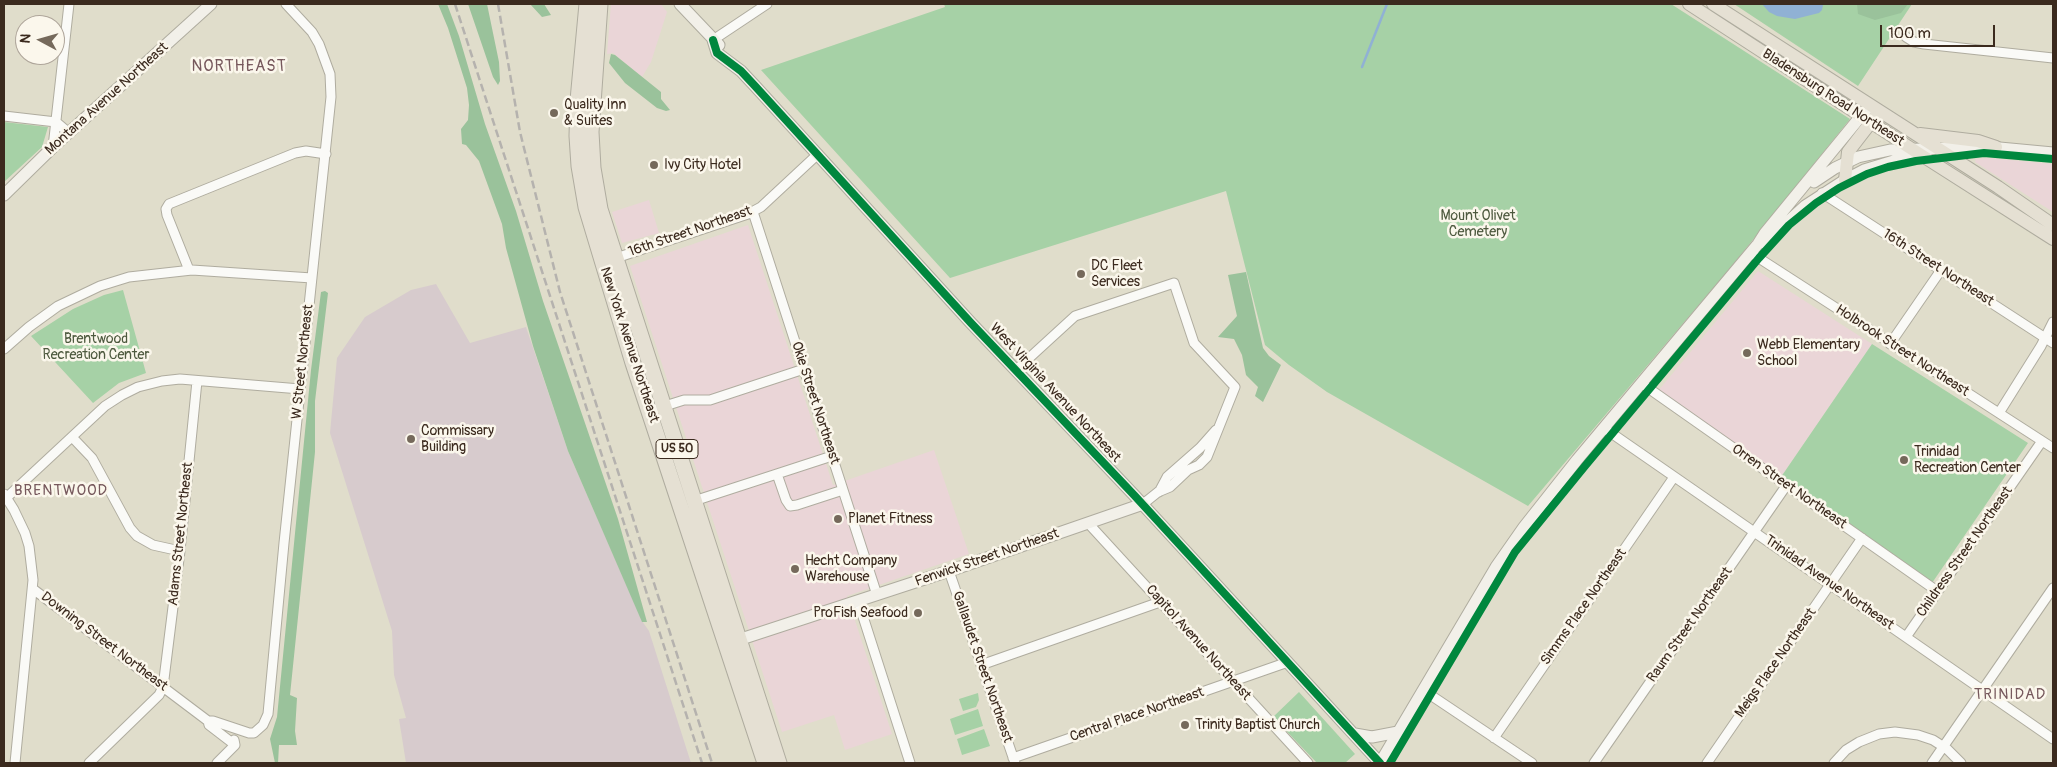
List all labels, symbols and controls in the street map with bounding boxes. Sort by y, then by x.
north arrow [15,15,65,65]
scale bar [1882,15,1997,47]
text: 100 m [1888,24,1931,43]
text: N [17,33,35,44]
street label: Montana Avenue Northeast [42,39,172,159]
street label: Bladensburg Road Northeast [1759,46,1907,150]
district label: NORTHEAST [190,57,288,77]
place label: Quality Inn & Suites [564,97,626,130]
marker: Quality Inn & Suites [548,107,560,119]
place label: Ivy City Hotel [664,157,741,173]
marker: Ivy City Hotel [648,159,660,171]
street label: 16th Street Northeast [626,203,754,261]
park label: Mount Olivet Cemetery [1440,208,1516,240]
street label: 16th Street Northeast [1879,226,1997,310]
place label: DC Fleet Services [1091,258,1143,290]
street label: New York Avenue Northeast [596,265,662,425]
marker: DC Fleet Services [1075,268,1087,280]
street label: Holbrook Street Northeast [1832,302,1972,400]
street label: W Street Northeast [289,304,317,420]
street label: West Virginia Avenue Northeast [986,320,1124,466]
park label: Brentwood Recreation Center [43,331,149,364]
place label: Webb Elementary School [1757,337,1860,370]
street label: Okie Street Northeast [787,340,843,466]
marker: Webb Elementary School [1741,347,1753,359]
place label: Commissary Building [421,423,494,456]
marker: Commissary Building [405,433,417,445]
road number: US 50 [656,439,698,458]
street label: Orren Street Northeast [1728,441,1850,533]
place label: Trinidad Recreation Center [1914,444,2021,477]
marker: Trinidad Recreation Center [1898,454,1910,466]
street label: Adams Street Northeast [165,461,197,607]
district label: BRENTWOOD [13,482,109,500]
street label: Childress Street Northeast [1913,483,2017,621]
place label: Planet Fitness [848,511,933,527]
marker: Planet Fitness [832,513,844,525]
street label: Fenwick Street Northeast [913,525,1061,591]
street label: Trinidad Avenue Northeast [1761,532,1897,634]
street label: Simms Place Northeast [1537,545,1631,669]
place label: Hecht Company Warehouse [805,553,897,586]
marker: Hecht Company Warehouse [789,563,801,575]
street label: Raum Street Northeast [1644,564,1736,686]
street label: Capitol Avenue Northeast [1142,582,1254,704]
street label: Downing Street Northeast [37,589,171,695]
street label: Gallaudet Street Northeast [948,589,1016,745]
place label: ProFish Seafood [813,605,908,621]
street label: Meigs Place Northeast [1732,605,1820,721]
marker: ProFish Seafood [912,607,924,619]
street label: Central Place Northeast [1068,684,1206,746]
district label: TRINIDAD [1973,686,2047,704]
place label: Trinity Baptist Church [1195,717,1320,733]
marker: Trinity Baptist Church [1179,719,1191,731]

